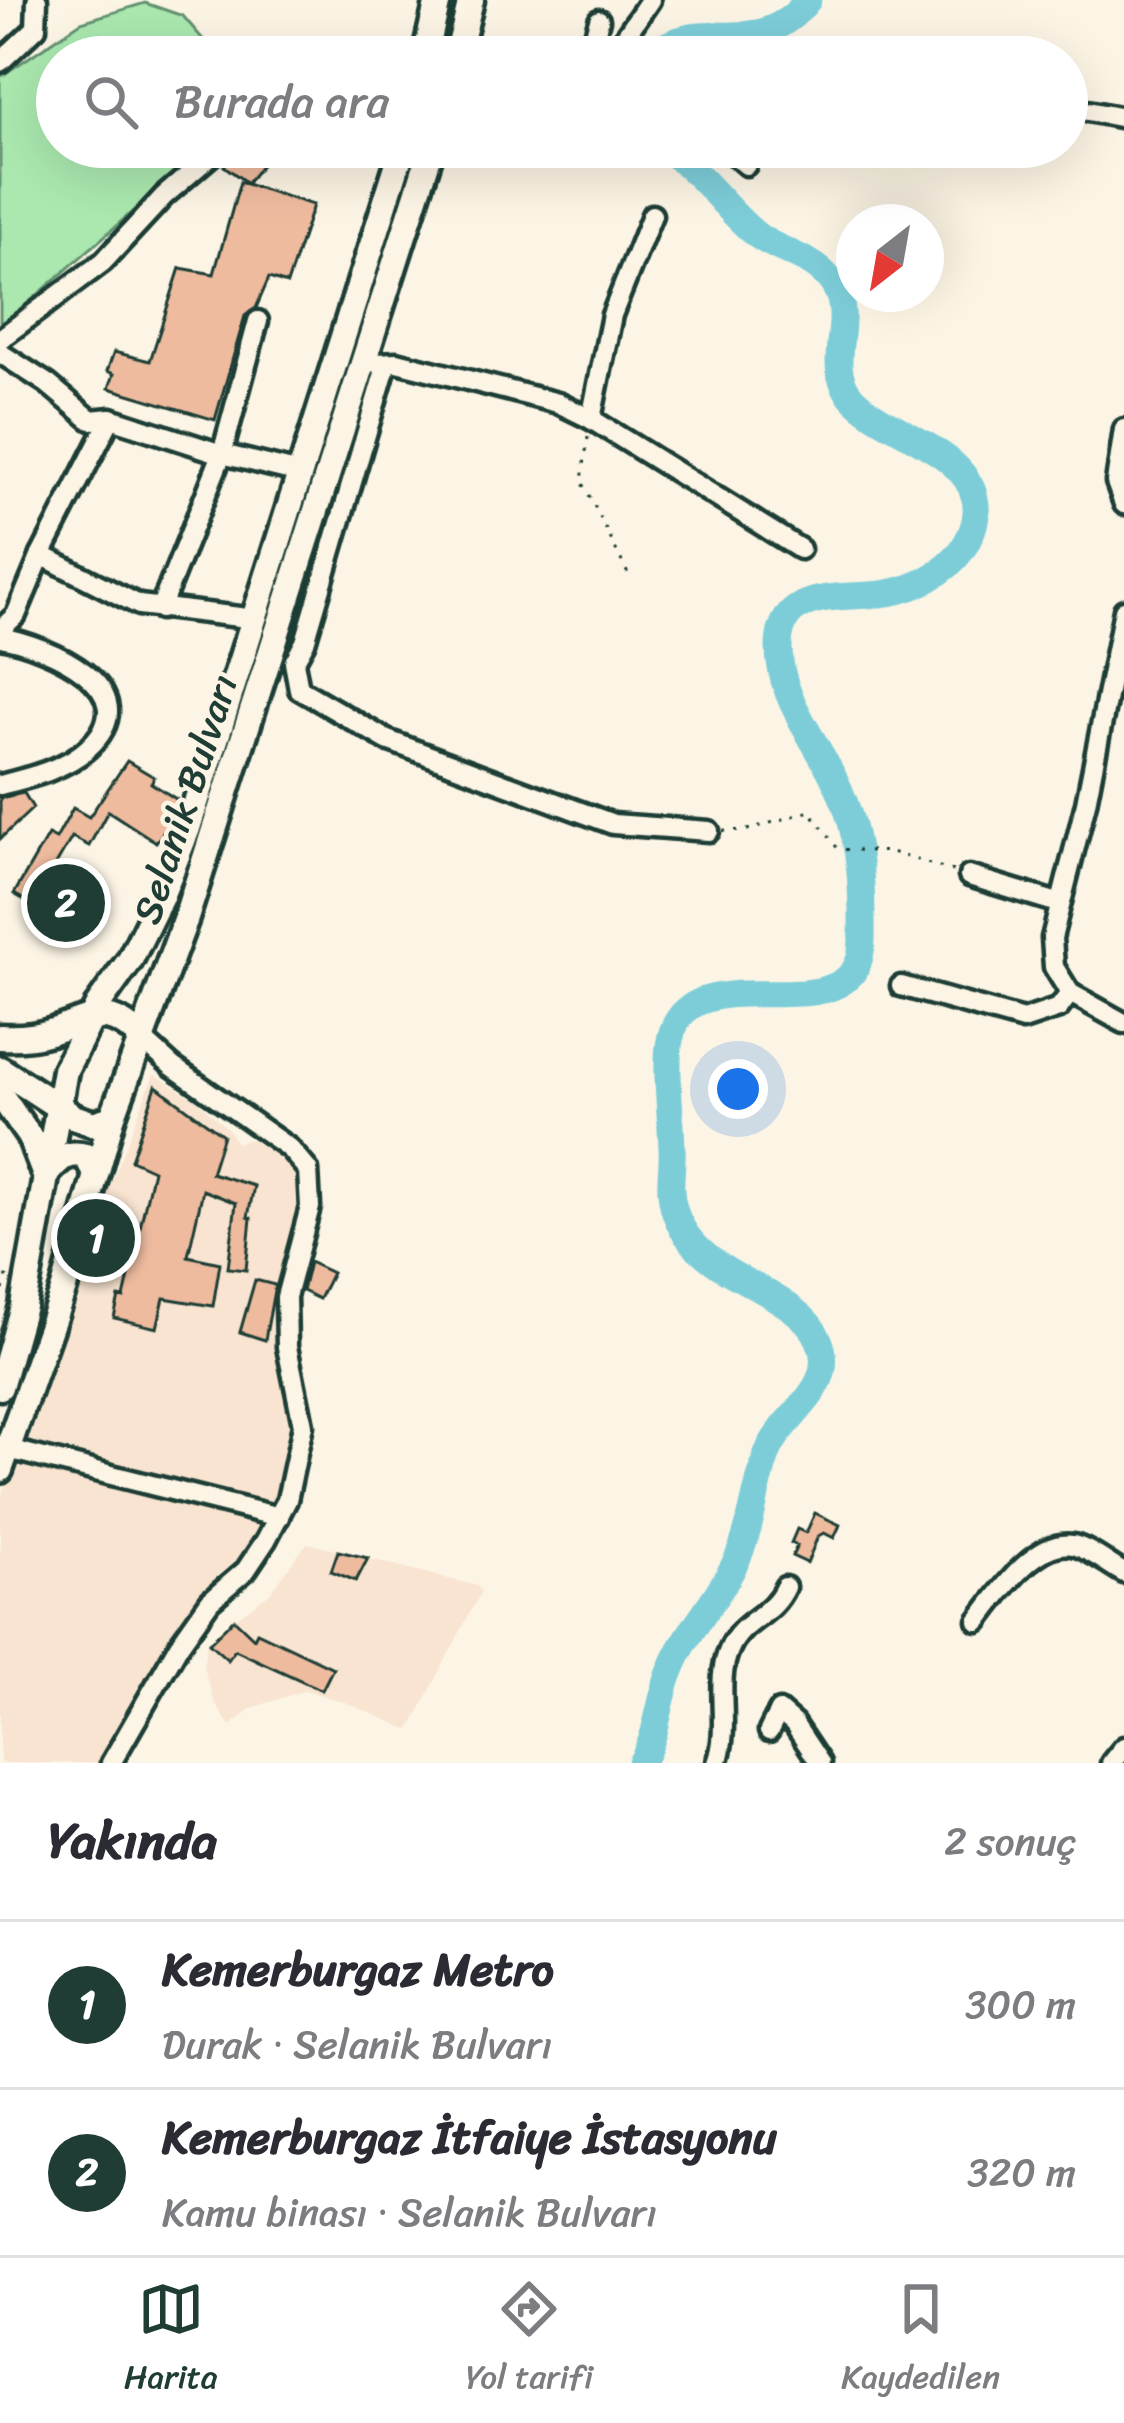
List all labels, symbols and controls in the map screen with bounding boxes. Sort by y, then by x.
search box [36,36,1088,168]
text: Burada ara [174,62,389,142]
icon: search [78,69,144,135]
north arrow [836,204,944,312]
street label: Selanik Bulvarı [112,665,258,933]
pin: 2 [27,858,105,948]
your location [708,1059,768,1119]
pin: 1 [57,1193,135,1283]
text: Yakında [48,1796,217,1886]
text: 2 sonuç [944,1807,1076,1876]
text: Kemerburgaz Metro [162,1930,554,2010]
text: 1 [79,1970,95,2039]
text: 300 m [965,1970,1076,2039]
text: Durak · Selanik Bulvarı [162,2010,552,2079]
text: Kemerburgaz İtfaiye İstasyonu [162,2098,777,2178]
text: 2 [76,2138,98,2207]
text: 320 m [967,2138,1076,2207]
text: Kamu binası · Selanik Bulvarı [162,2178,657,2247]
tab: Harita [124,2276,218,2406]
tab: Yol tarifi [466,2276,593,2406]
tab: Kaydedilen [841,2276,1000,2406]

